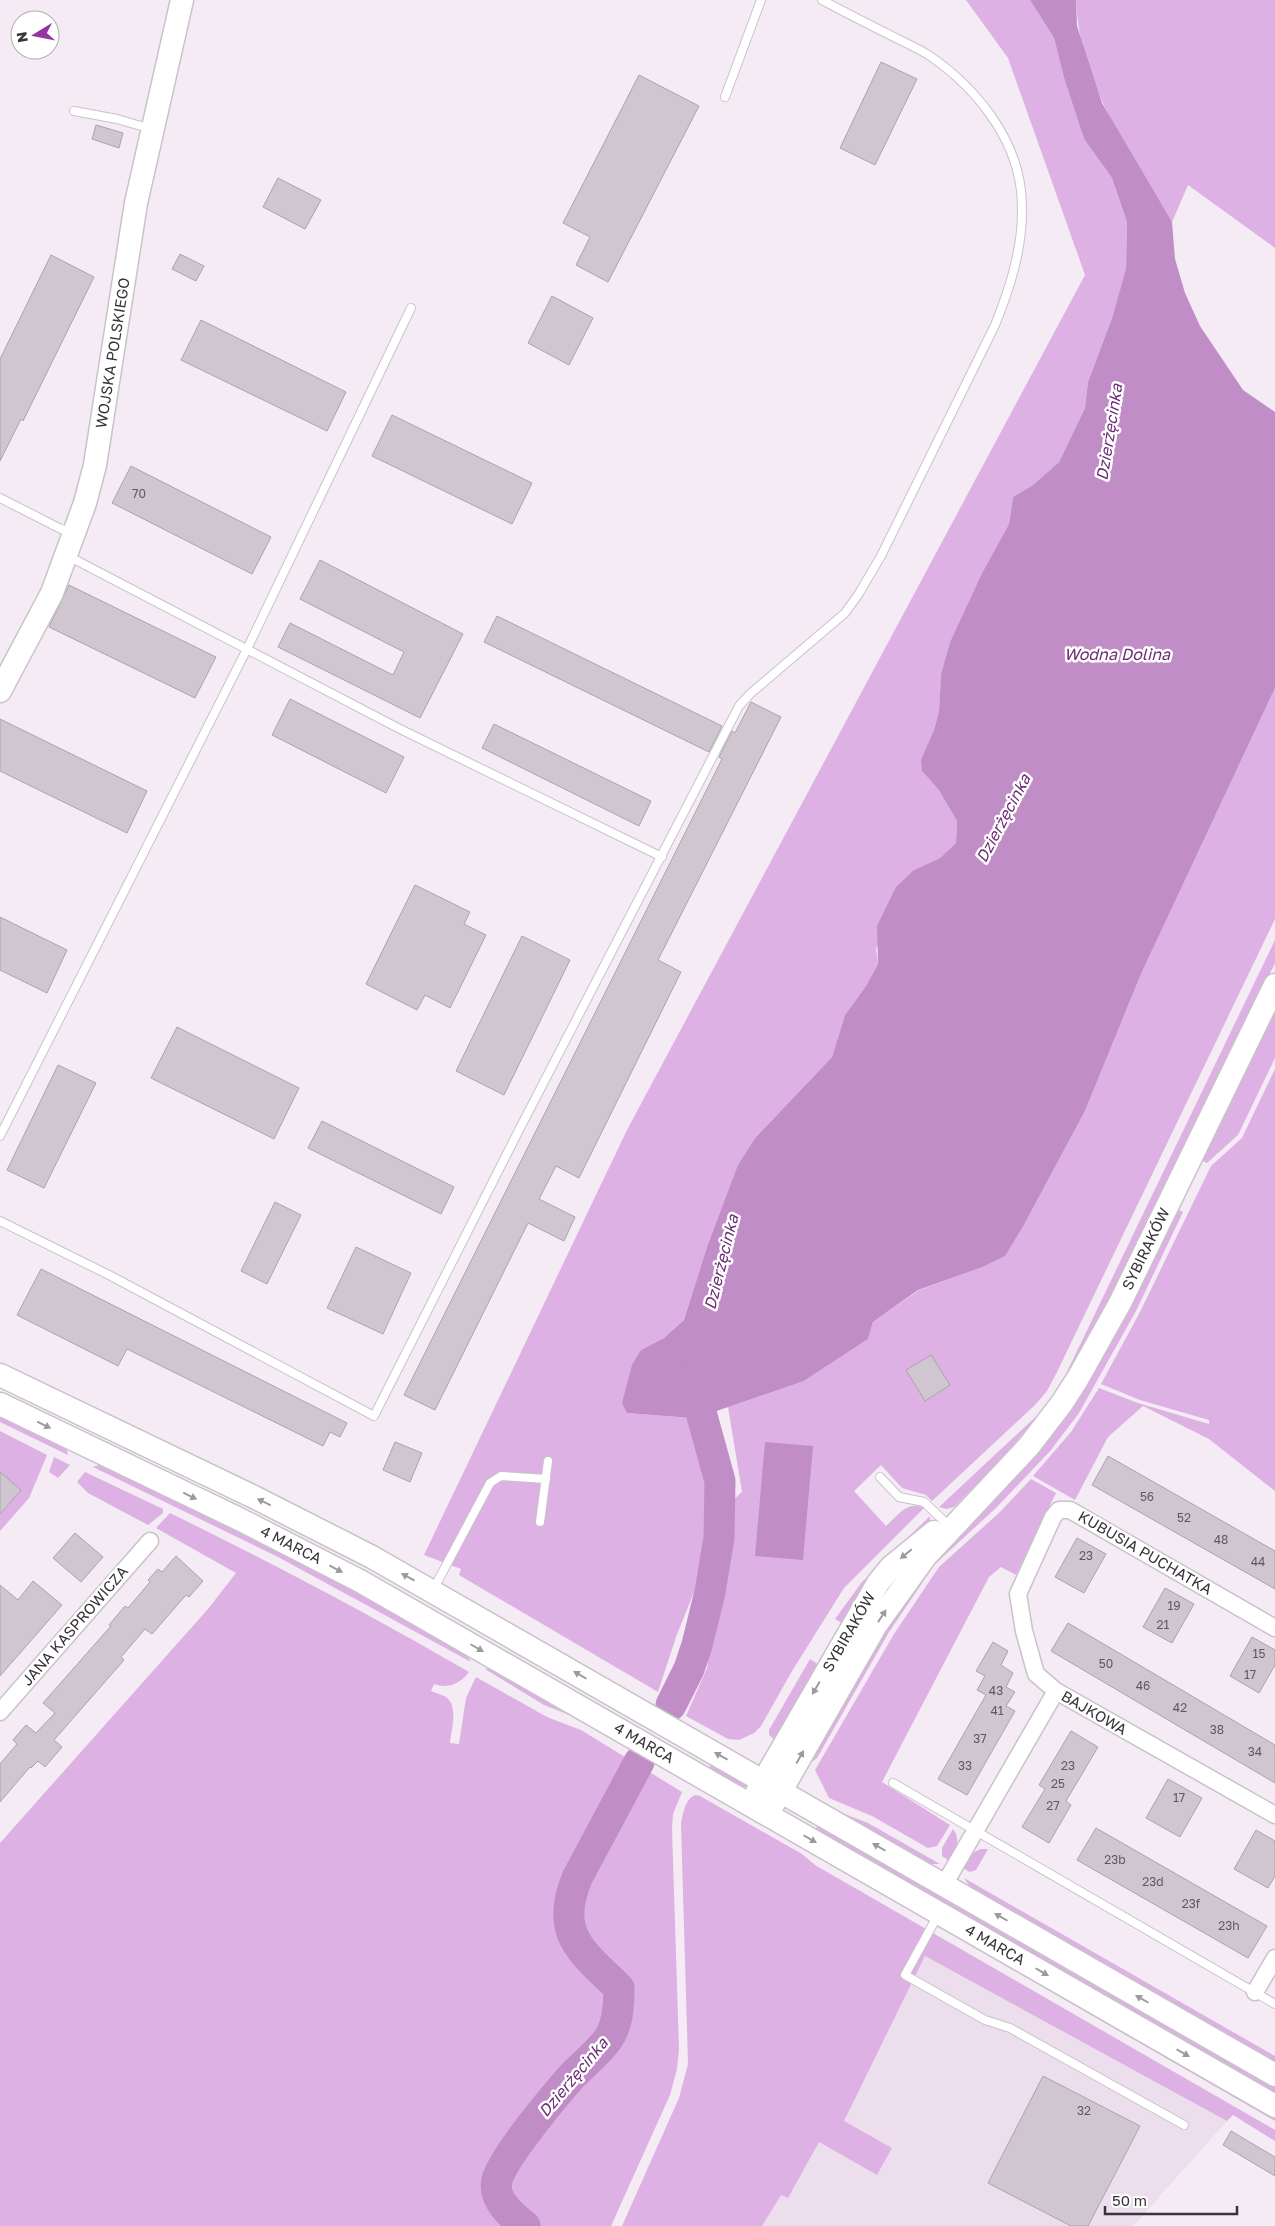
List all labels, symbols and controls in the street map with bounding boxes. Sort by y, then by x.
north arrow [10,10,60,60]
text: N [12,31,31,44]
street label: WOJSKA POLSKIEGO [91,276,133,429]
water label: Dzierżęcinka [1092,381,1127,482]
house number: 70 [132,486,146,501]
water label: Wodna Dolina [1064,644,1171,664]
water label: Dzierżęcinka [971,770,1035,866]
street label: SYBIRAKÓW [1117,1204,1173,1293]
water label: Dzierżęcinka [700,1211,743,1312]
one-way arrow [37,1422,51,1430]
house number: 56 [1140,1489,1154,1504]
one-way arrow [183,1492,198,1500]
one-way arrow [257,1498,272,1506]
street label: KUBUSIA PUCHATKA [1075,1506,1216,1598]
house number: 52 [1177,1510,1191,1525]
street label: 4 MARCA [258,1521,325,1567]
house number: 48 [1214,1532,1228,1547]
house number: 23 [1079,1548,1093,1563]
one-way arrow [899,1549,912,1560]
house number: 44 [1251,1554,1265,1569]
street label: JANA KASPROWICZA [17,1562,131,1689]
one-way arrow [329,1564,342,1573]
one-way arrow [401,1573,416,1581]
street label: SYBIRAKÓW [818,1588,878,1675]
house number: 19 [1167,1598,1181,1613]
one-way arrow [877,1610,887,1623]
house number: 21 [1157,1617,1170,1632]
one-way arrow [470,1644,485,1652]
house number: 15 [1253,1646,1265,1661]
house number: 50 [1099,1656,1113,1671]
house number: 17 [1244,1667,1256,1682]
one-way arrow [573,1671,586,1680]
house number: 46 [1136,1678,1150,1693]
one-way arrow [812,1681,821,1694]
house number: 43 [989,1683,1003,1698]
street label: BAJKOWA [1058,1686,1131,1738]
house number: 42 [1173,1700,1187,1715]
house number: 41 [990,1703,1004,1718]
street label: 4 MARCA [611,1718,678,1766]
house number: 38 [1210,1722,1224,1737]
house number: 37 [973,1731,987,1746]
house number: 34 [1248,1744,1262,1759]
one-way arrow [796,1749,804,1764]
one-way arrow [713,1752,728,1760]
house number: 33 [958,1758,972,1773]
house number: 23 [1061,1758,1075,1773]
house number: 25 [1051,1776,1065,1791]
house number: 17 [1173,1790,1185,1805]
house number: 27 [1046,1798,1060,1813]
one-way arrow [803,1834,816,1843]
one-way arrow [873,1843,886,1852]
house number: 23b [1104,1852,1126,1867]
house number: 23d [1142,1874,1164,1889]
house number: 23f [1182,1896,1201,1911]
one-way arrow [994,1913,1008,1922]
house number: 23h [1218,1918,1240,1933]
street label: 4 MARCA [962,1920,1029,1968]
one-way arrow [1034,1968,1049,1976]
one-way arrow [1135,1994,1148,2003]
water label: Dzierżęcinka [534,2033,613,2121]
one-way arrow [1176,2048,1189,2057]
house number: 32 [1077,2103,1091,2118]
scale bar [1105,2184,1238,2216]
text: 50 m [1112,2191,1147,2209]

